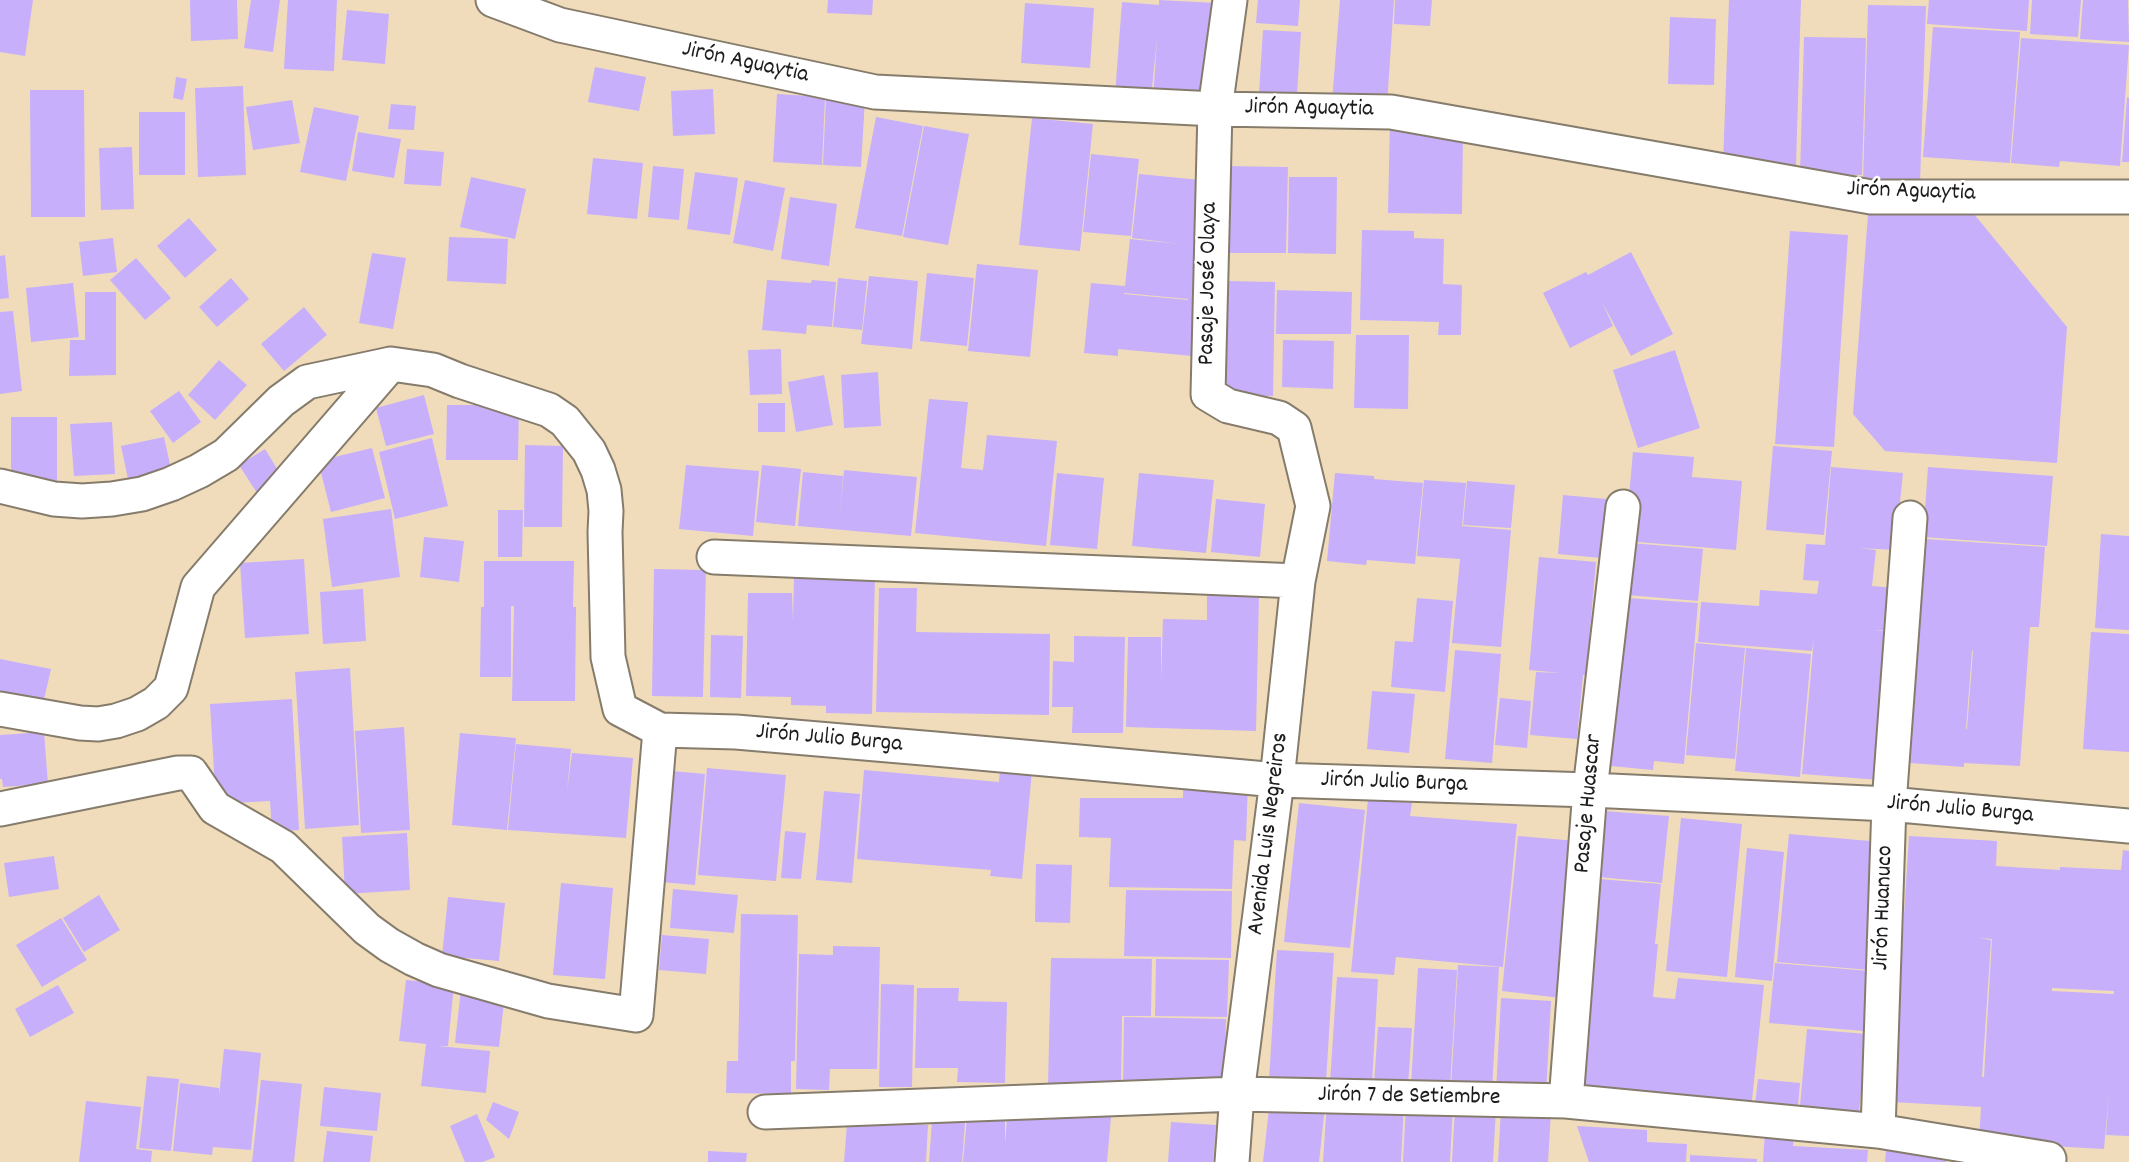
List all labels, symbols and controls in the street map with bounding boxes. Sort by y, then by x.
street label: Jirón Aguaytia [679,37,811,91]
street label: Jirón Aguaytia [1244,94,1374,126]
street label: Jirón Aguaytia [1846,176,1976,210]
street label: Pasaje José Olaya [1194,202,1226,366]
street label: Jirón Julio Burga [755,719,903,761]
street label: Avenida Luis Negreiros [1243,731,1297,937]
street label: Pasaje Huascar [1570,733,1610,875]
street label: Jirón Julio Burga [1320,767,1468,801]
street label: Jirón Julio Burga [1886,790,2034,832]
street label: Jirón Huanuco [1868,845,1902,971]
street label: Jirón 7 de Setiembre [1317,1082,1501,1114]

